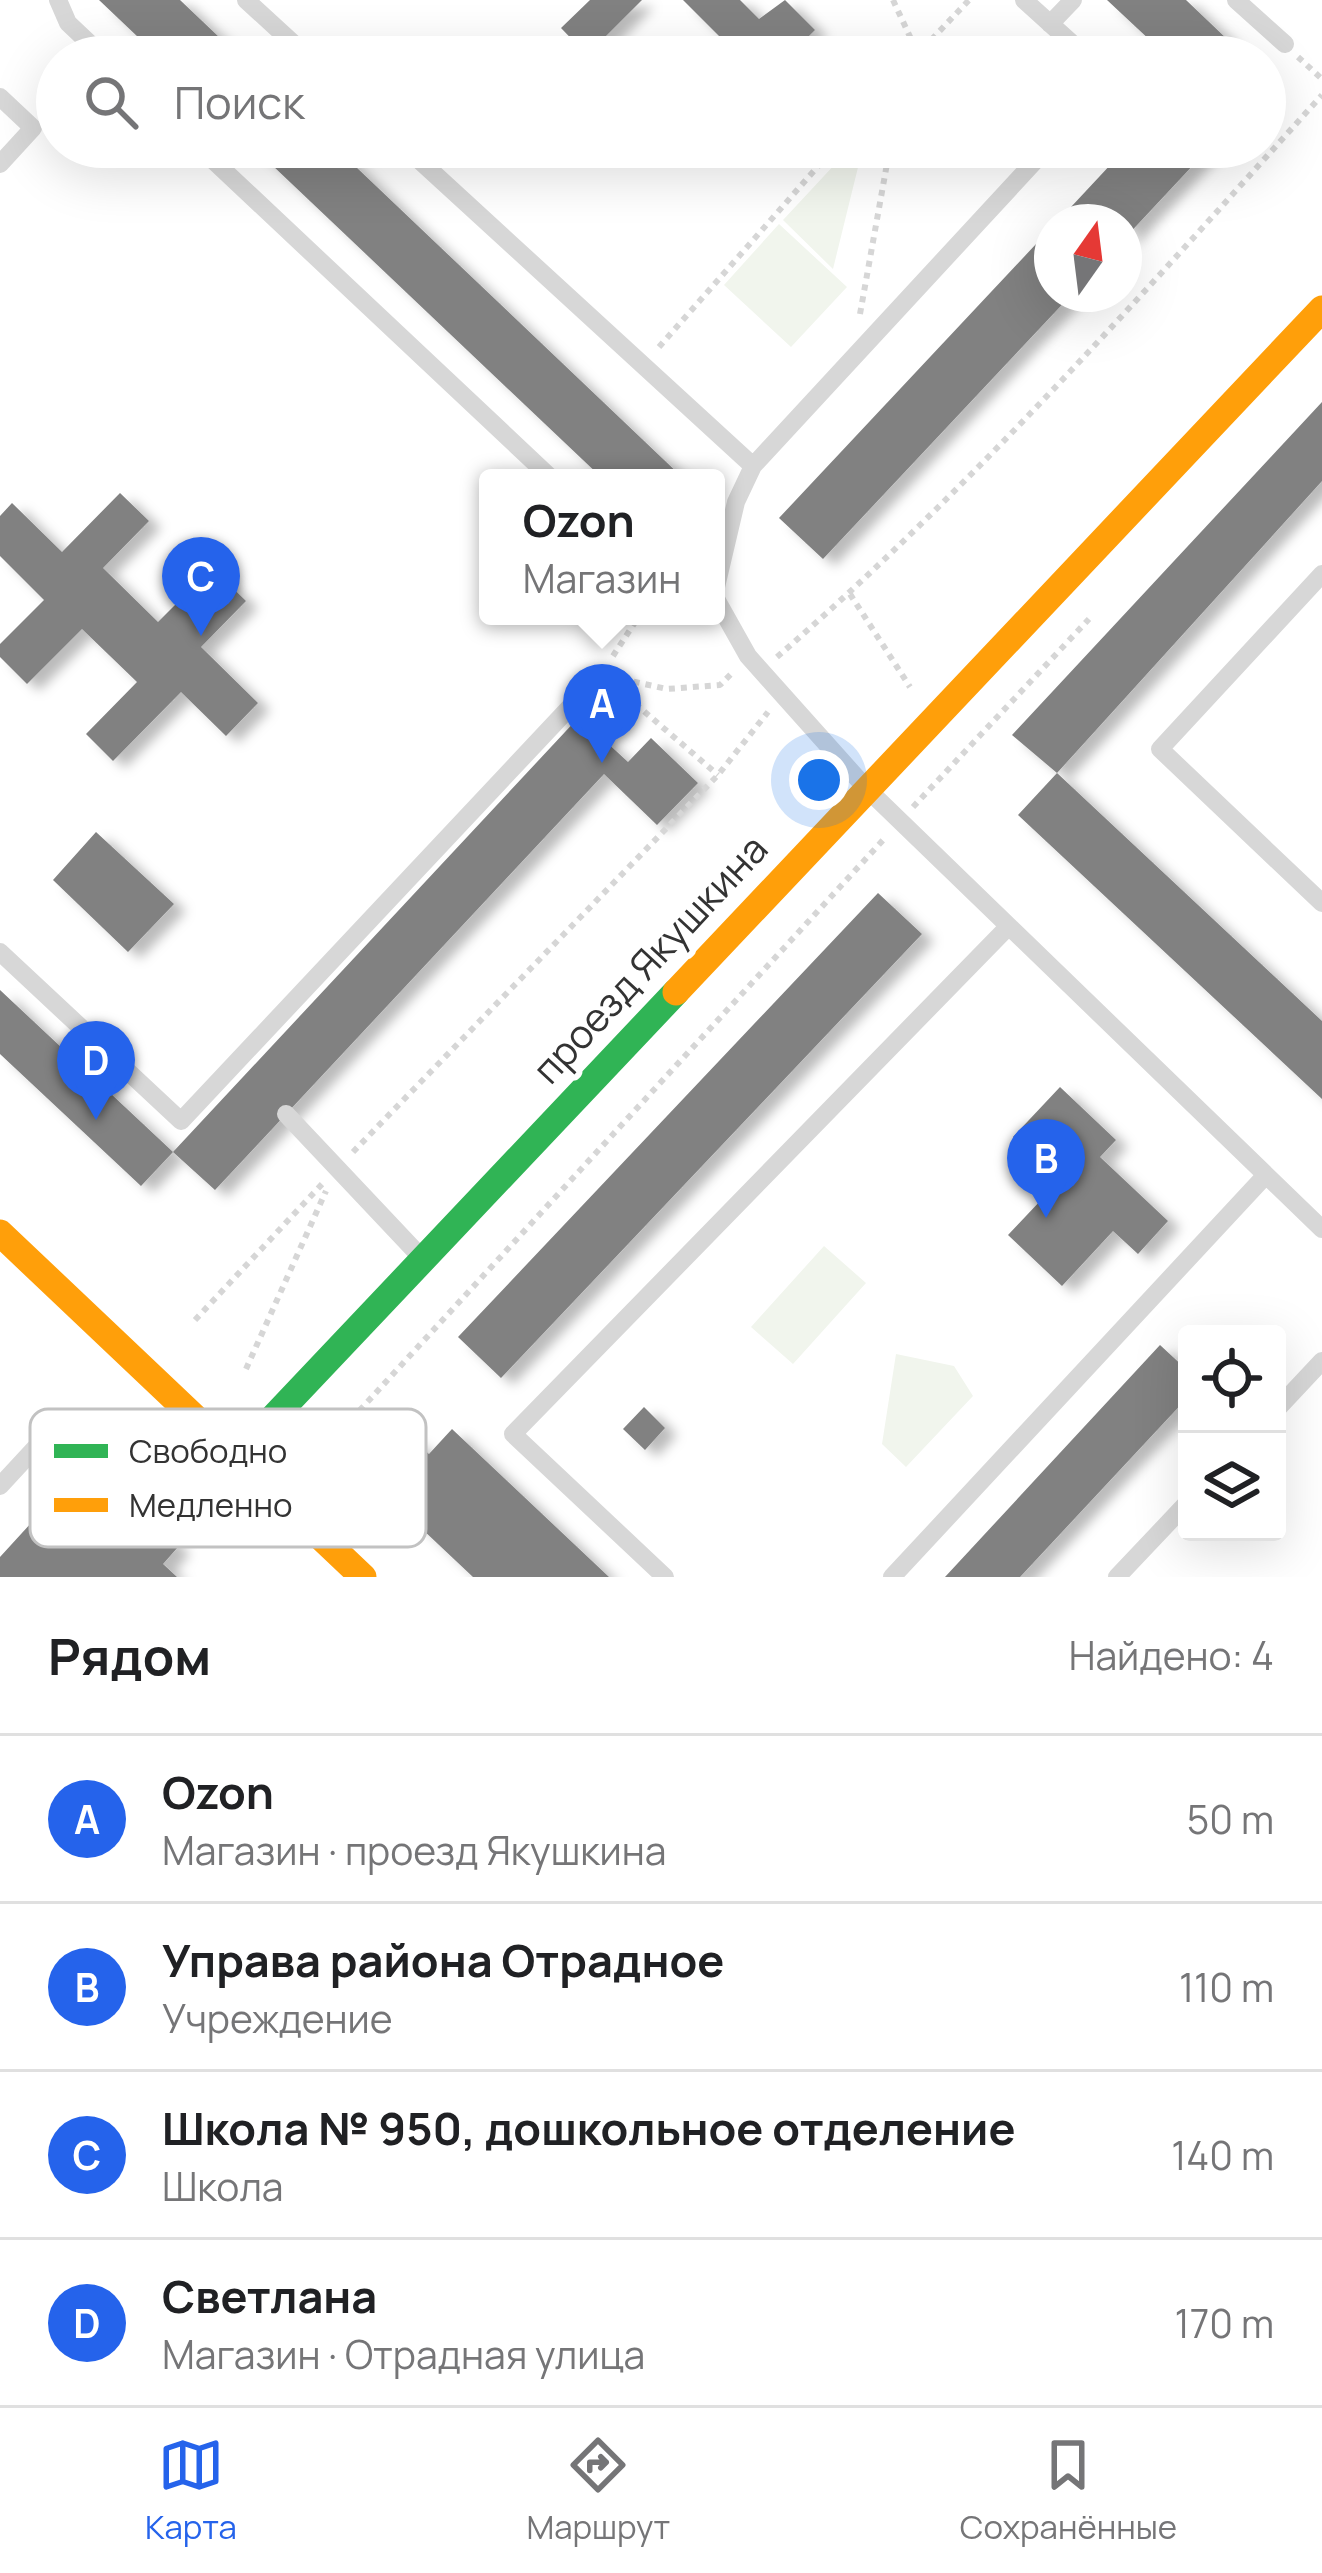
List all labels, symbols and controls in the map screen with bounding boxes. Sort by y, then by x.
search box [36,36,1286,168]
icon: search [78,69,144,135]
text: Поиск [174,71,305,133]
north arrow [1034,204,1142,312]
popup [479,469,725,625]
text: Ozon [523,489,635,551]
pin: C [162,537,240,636]
text: Магазин [523,551,681,605]
pin: A [563,664,641,763]
your location [789,750,849,810]
street label: проезд Якушкина [520,822,779,1094]
pin: D [57,1021,135,1120]
pin: B [1007,1119,1085,1218]
map controls [1178,1325,1286,1541]
button: locate [1178,1325,1286,1433]
legend [30,1409,426,1547]
text: Свободно [129,1428,287,1473]
button: layers [1178,1433,1286,1541]
text: Медленно [129,1482,293,1527]
text: Рядом [48,1621,211,1690]
text: Найдено: 4 [1069,1628,1274,1682]
text: Ozon [162,1761,274,1823]
text: A [74,1792,100,1846]
text: 50 m [1187,1792,1274,1846]
text: Магазин · проезд Якушкина [162,1823,667,1877]
text: Управа района Отрадное [162,1929,724,1991]
text: B [75,1960,99,2014]
text: 110 m [1179,1960,1274,2014]
text: Учреждение [162,1991,393,2045]
text: Школа № 950, дошкольное отделение [162,2097,1016,2159]
text: C [73,2128,101,2182]
text: 140 m [1171,2128,1274,2182]
text: Школа [162,2159,284,2213]
text: Светлана [162,2265,377,2327]
text: D [73,2296,101,2350]
text: 170 m [1175,2296,1274,2350]
text: Магазин · Отрадная улица [162,2327,645,2381]
tab: Карта [145,2432,237,2549]
tab: Маршрут [526,2432,670,2549]
tab: Сохранённые [960,2432,1177,2549]

